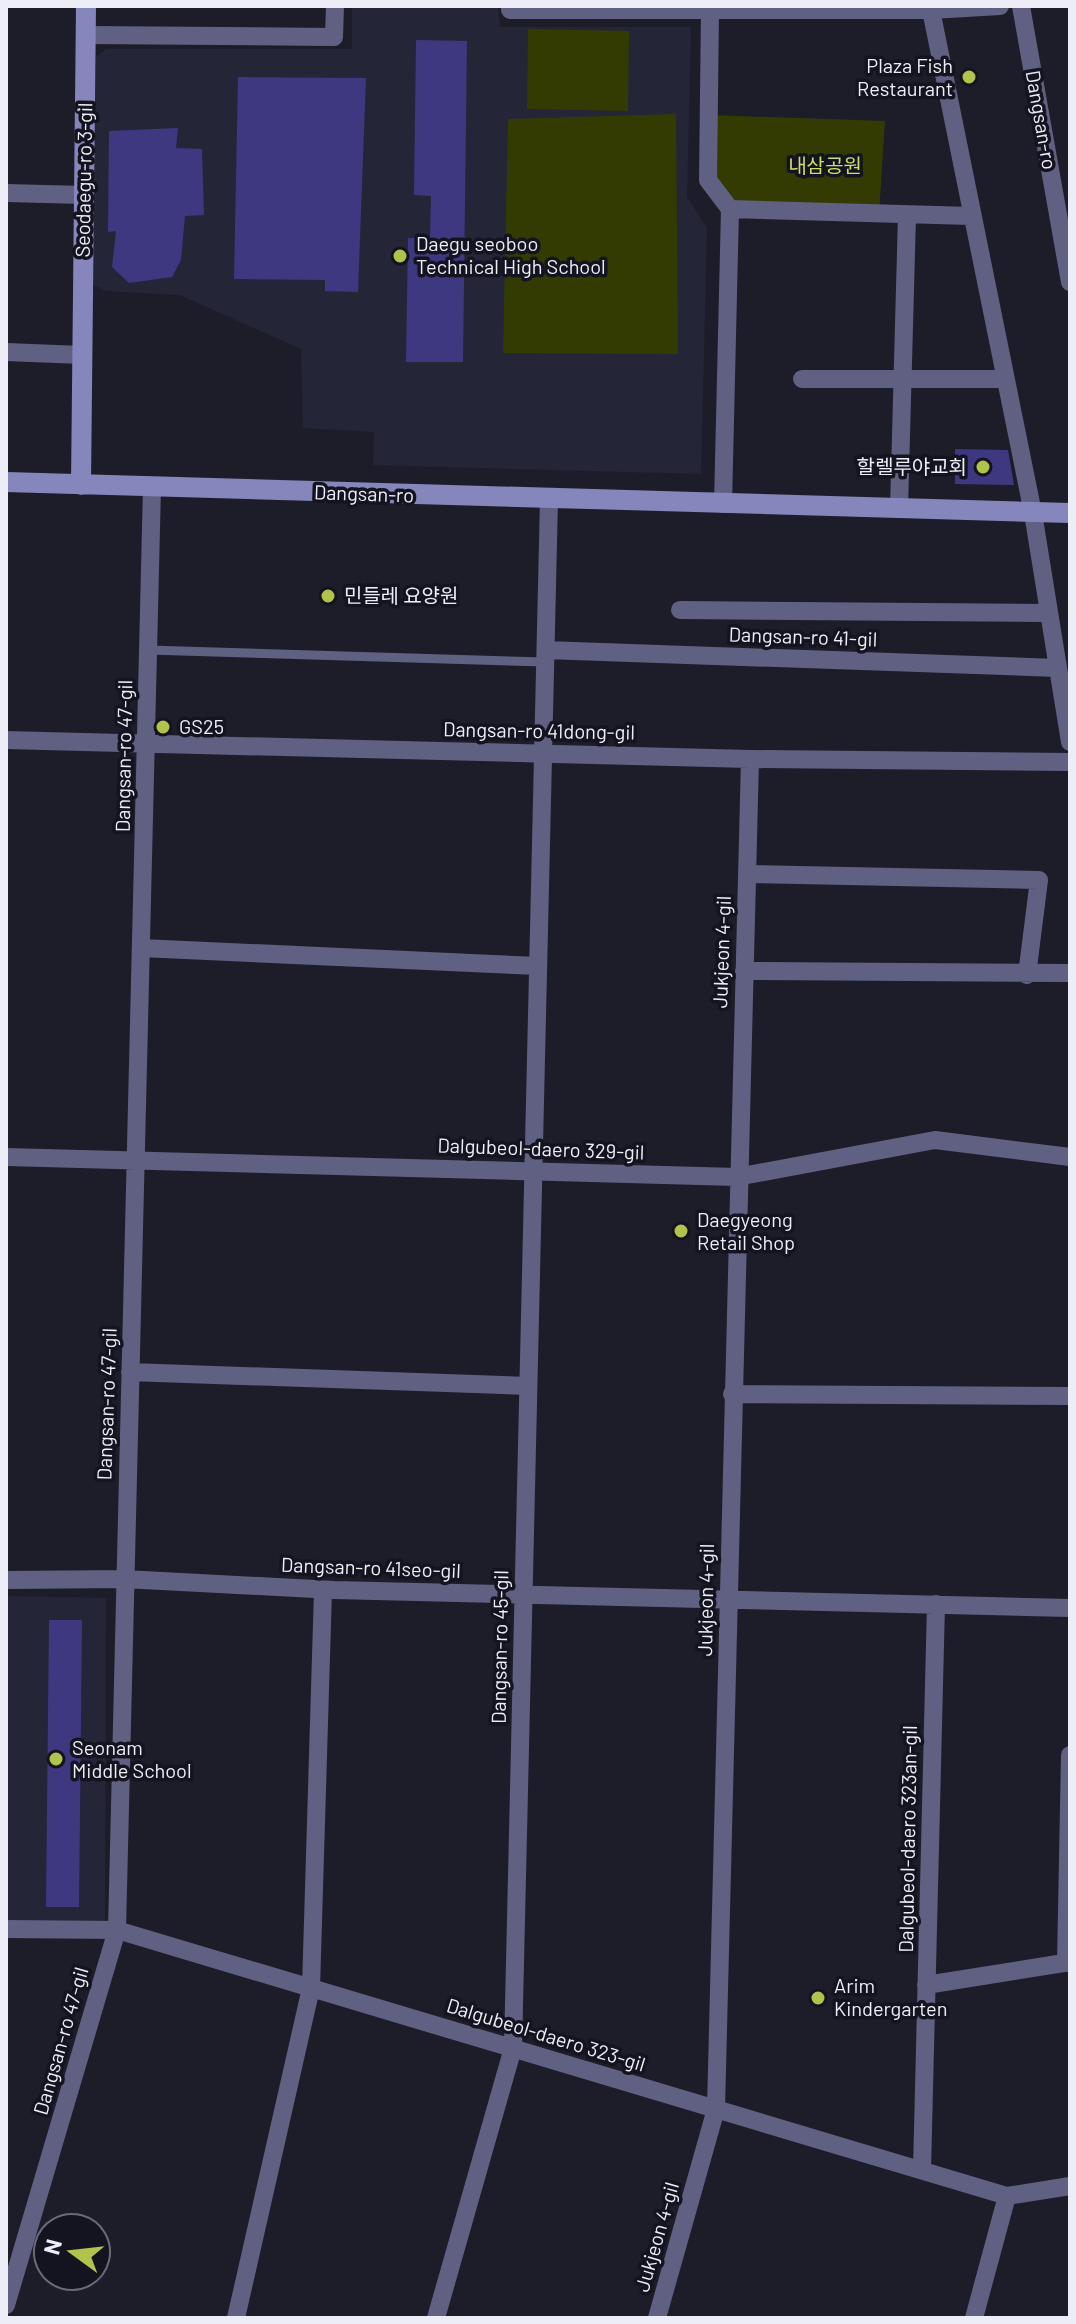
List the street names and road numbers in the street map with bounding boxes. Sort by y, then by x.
street label: Dangsan-ro [1021,68,1063,171]
street label: Seodaegu-ro 3-gil [70,102,96,258]
street label: Dangsan-ro [314,479,415,507]
street label: Dangsan-ro 41-gil [728,621,878,651]
street label: Dangsan-ro 47-gil [110,680,136,832]
street label: Dangsan-ro 41dong-gil [443,716,635,744]
street label: Jukjeon 4-gil [707,895,735,1009]
street label: Dalgubeol-daero 329-gil [437,1132,645,1164]
street label: Dangsan-ro 47-gil [91,1327,121,1481]
street label: Jukjeon 4-gil [692,1543,718,1657]
street label: Dangsan-ro 41seo-gil [281,1552,461,1582]
street label: Dangsan-ro 45-gil [486,1570,512,1724]
street label: Dalgubeol-daero 323an-gil [893,1725,921,1953]
street label: Dangsan-ro 47-gil [27,1964,93,2117]
street label: Dalgubeol-daero 323-gil [444,1992,649,2076]
street label: Jukjeon 4-gil [629,2179,683,2294]

